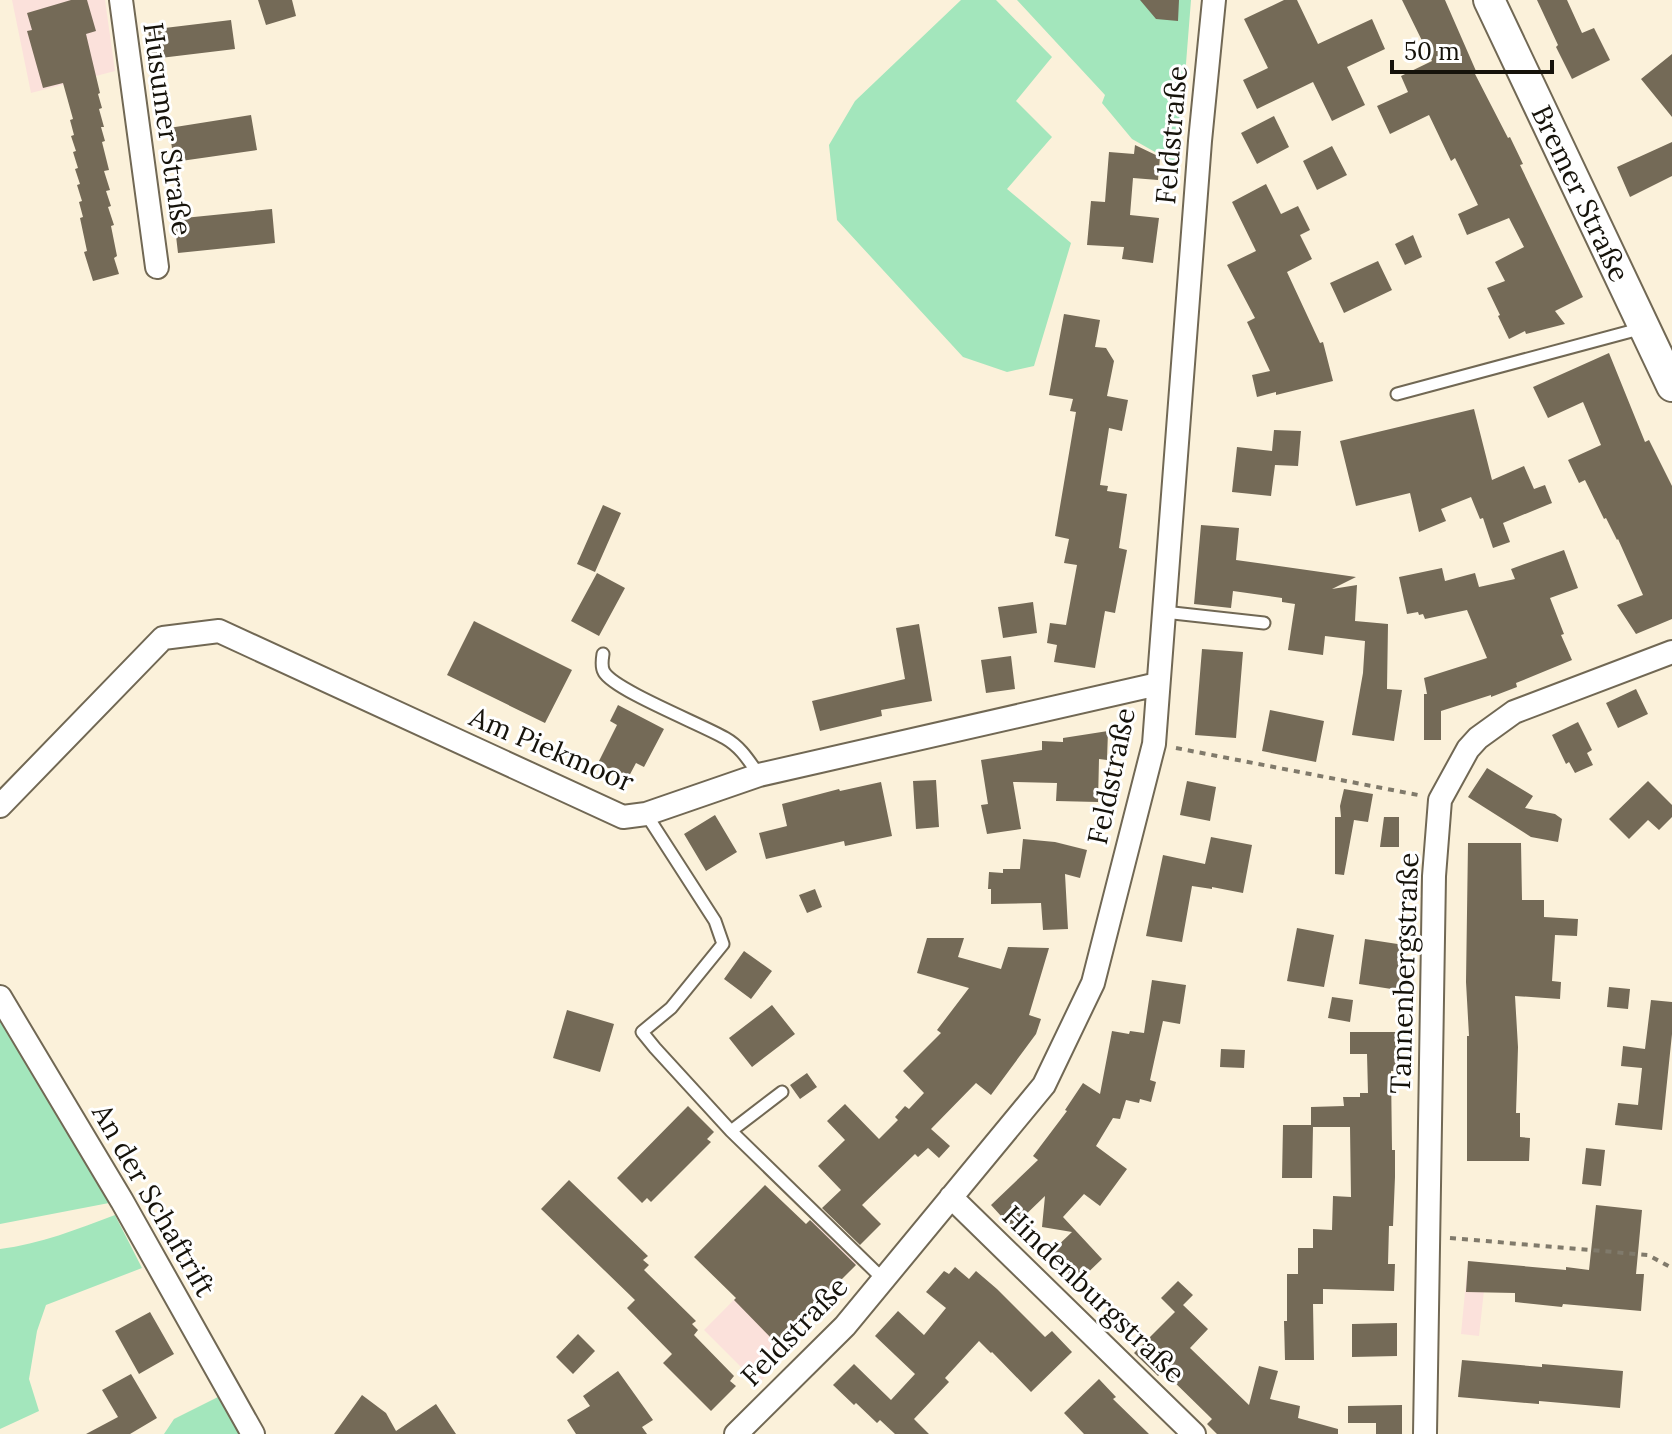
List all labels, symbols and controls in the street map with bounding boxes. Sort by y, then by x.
street label: Husumer Straße [135,20,201,238]
scale bar [1392,24,1552,74]
text: 50 m [1404,36,1460,67]
street label: Feldstraße [1147,64,1195,206]
street label: Bremer Straße [1523,99,1638,288]
street label: Am Piekmoor [464,698,640,800]
street label: Feldstraße [1079,704,1143,848]
street label: Tannenbergstraße [1382,852,1426,1094]
street label: An der Schaftrift [84,1096,224,1303]
street label: Hindenburgstraße [995,1198,1193,1390]
street label: Feldstraße [733,1269,855,1393]

